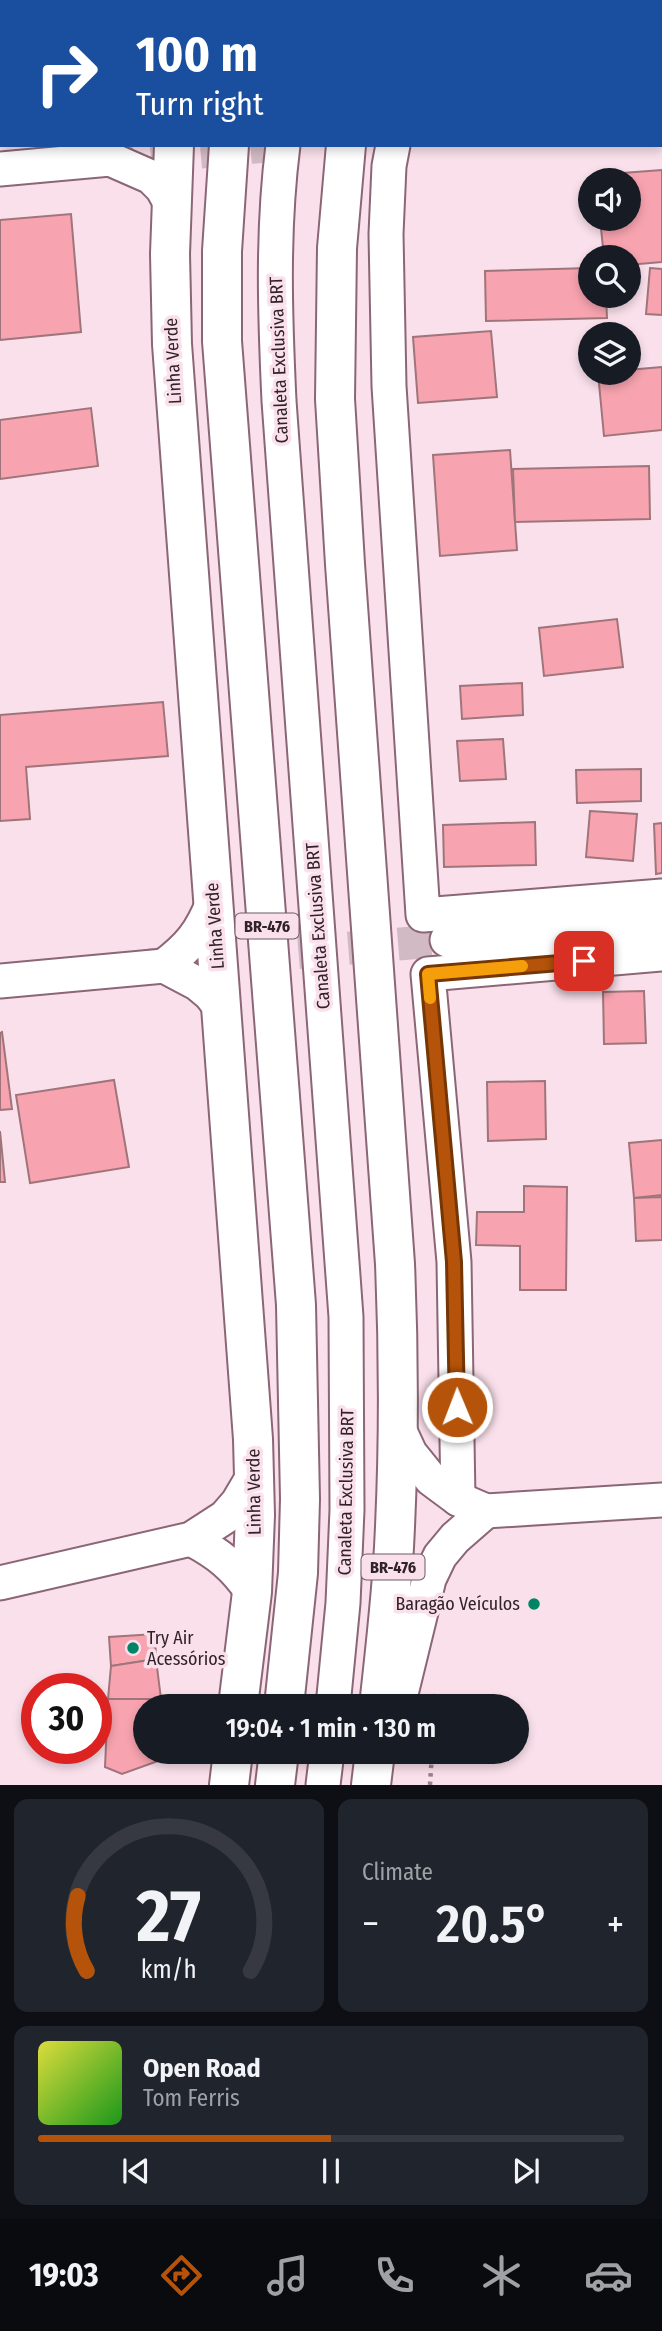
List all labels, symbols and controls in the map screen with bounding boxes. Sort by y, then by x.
text: 100 m [136,25,258,84]
icon: right [21,28,112,119]
text: Turn right [136,85,263,123]
map controls [578,168,641,385]
button: sound [578,168,641,231]
button: search [578,245,641,308]
street label: Canaleta Exclusiva BRT [265,276,293,444]
street label: Linha Verde [160,317,186,405]
button: layers [578,322,641,385]
street label: Canaleta Exclusiva BRT [301,841,335,1010]
street label: Linha Verde [201,882,229,970]
road number: BR-476 [236,914,298,938]
pin [554,931,614,991]
icon: arrive [565,942,603,980]
position arrow [420,1370,494,1444]
street label: Canaleta Exclusiva BRT [334,1408,358,1576]
street label: Linha Verde [242,1448,266,1535]
road number: BR-476 [362,1554,424,1580]
place label: Baragão Veículos [395,1593,520,1615]
marker: Baragão Veículos [526,1596,542,1612]
place label: Try Air Acessórios [147,1627,226,1670]
marker: Try Air Acessórios [125,1640,141,1656]
speed limit sign: 30 [21,1673,112,1764]
text: 19:04 · 1 min · 130 m [226,1713,436,1744]
text: Climate [362,1858,433,1886]
text: 27 [136,1874,201,1961]
text: 20.5° [436,1893,550,1956]
text: − [362,1901,379,1947]
text: + [607,1901,624,1947]
text: km/h [141,1955,197,1985]
text: Open Road [143,2053,261,2084]
text: Tom Ferris [143,2084,240,2112]
icon: previous [117,2152,155,2190]
icon: pause [312,2152,350,2190]
icon: next [507,2152,545,2190]
icon: directions [157,2251,206,2300]
icon: music [263,2251,312,2300]
icon: phone [370,2251,419,2300]
icon: climate [477,2251,526,2300]
icon: car [584,2251,633,2300]
text: 19:03 [29,2256,99,2294]

